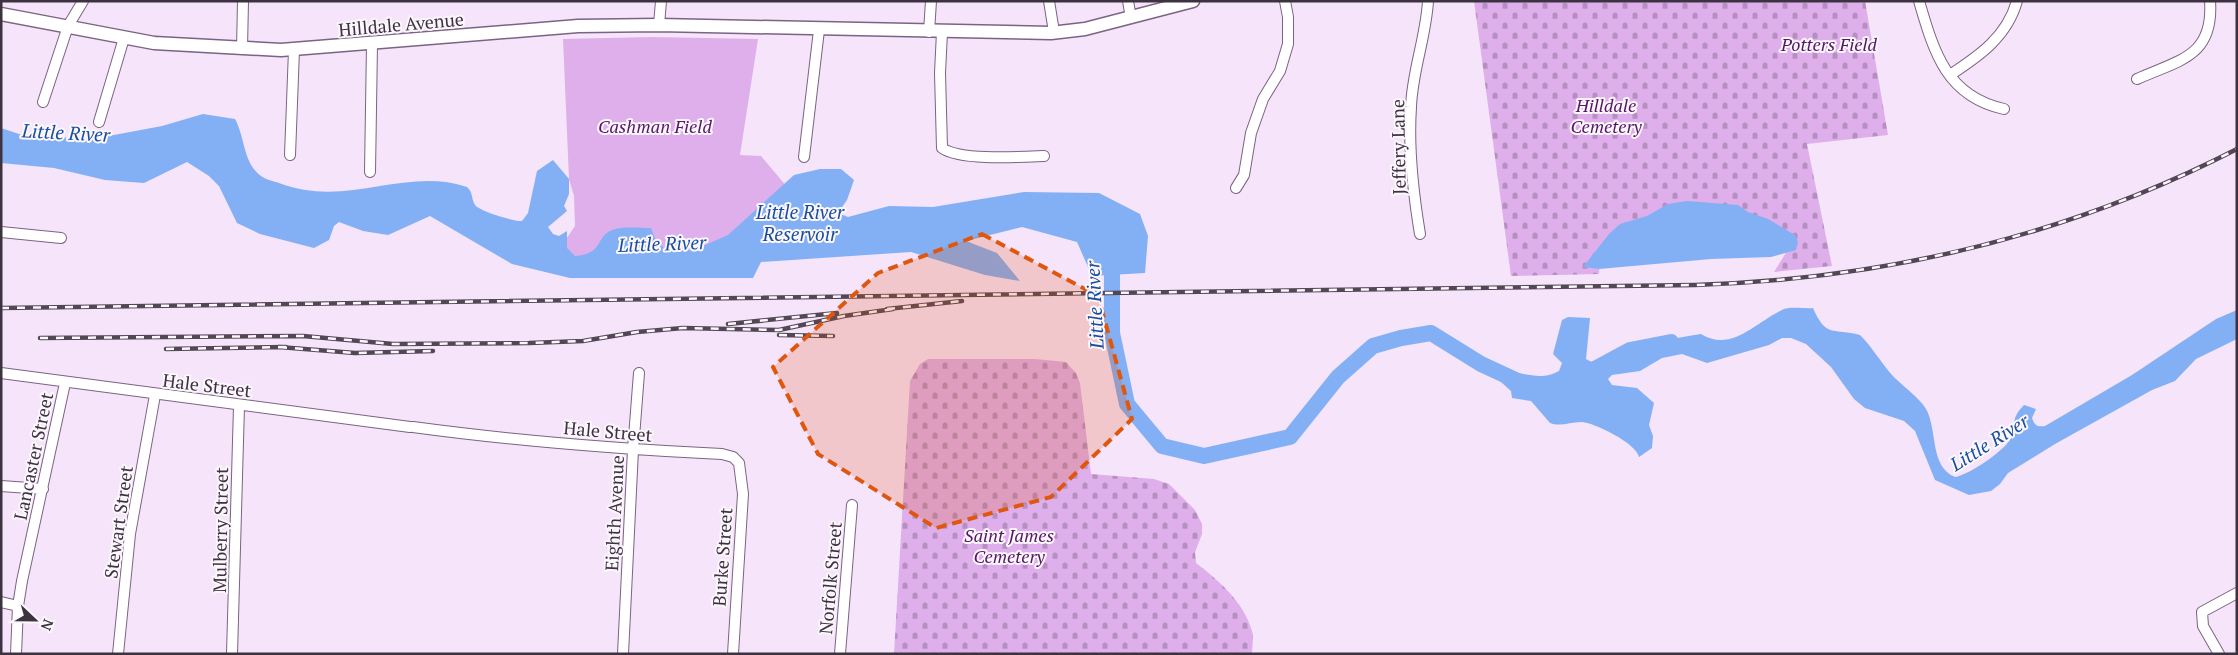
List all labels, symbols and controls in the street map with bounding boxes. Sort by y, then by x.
street label: Hilldale Avenue [337,7,465,41]
park label: Potters Field [1780,32,1877,56]
park label: Hilldale Cemetery [1570,93,1642,138]
street label: Jeffery Lane [1385,99,1411,195]
park label: Cashman Field [598,114,712,138]
water label: Little River [20,117,111,147]
water label: Little River Reservoir [755,199,845,246]
water label: Little River [616,229,707,257]
water label: Little River [1079,260,1109,351]
street label: Hale Street [161,368,253,402]
street label: Lancaster Street [8,390,58,522]
water label: Little River [1944,408,2034,476]
street label: Hale Street [563,415,654,447]
street label: Eighth Avenue [599,454,629,572]
street label: Stewart Street [98,464,138,580]
street label: Mulberry Street [207,467,233,593]
street label: Burke Street [707,507,737,607]
street label: Norfolk Street [813,520,847,635]
park label: Saint James Cemetery [964,523,1054,568]
north arrow [10,595,60,645]
text: N [37,617,58,634]

